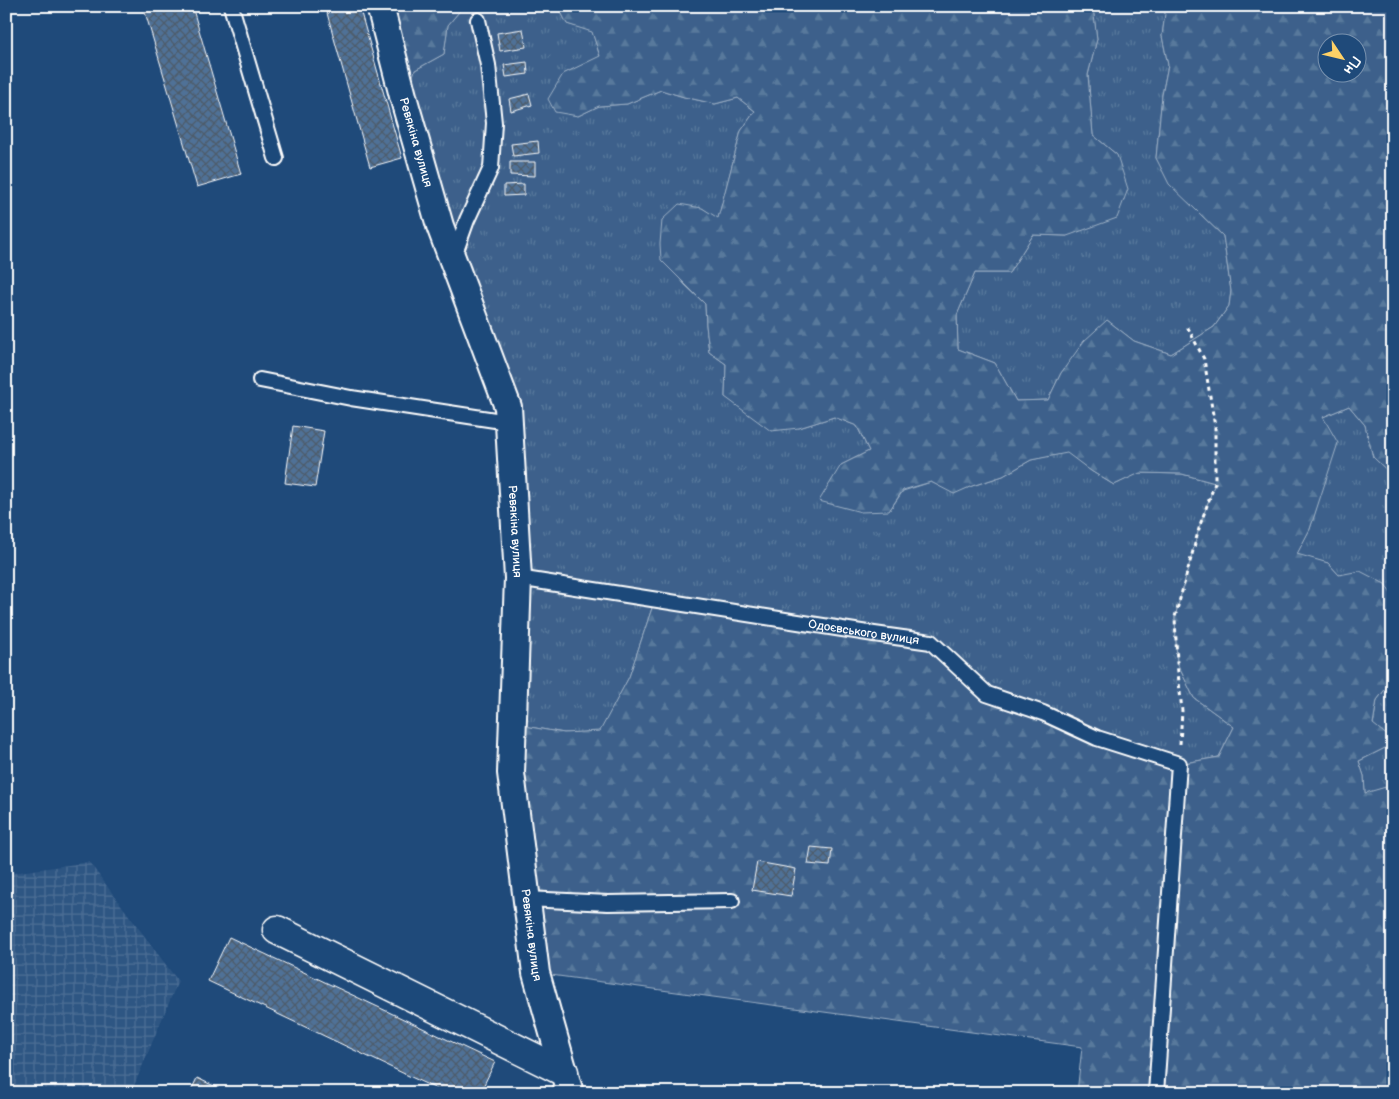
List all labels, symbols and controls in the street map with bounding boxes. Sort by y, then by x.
north arrow [1316,32,1366,82]
text: Пн [1340,53,1365,78]
street label: Ревякіна вулиця [396,96,436,189]
street label: Ревякіна вулиця [505,485,525,578]
street label: Одоєвського вулиця [807,616,921,648]
street label: Ревякіна вулиця [518,888,545,983]

